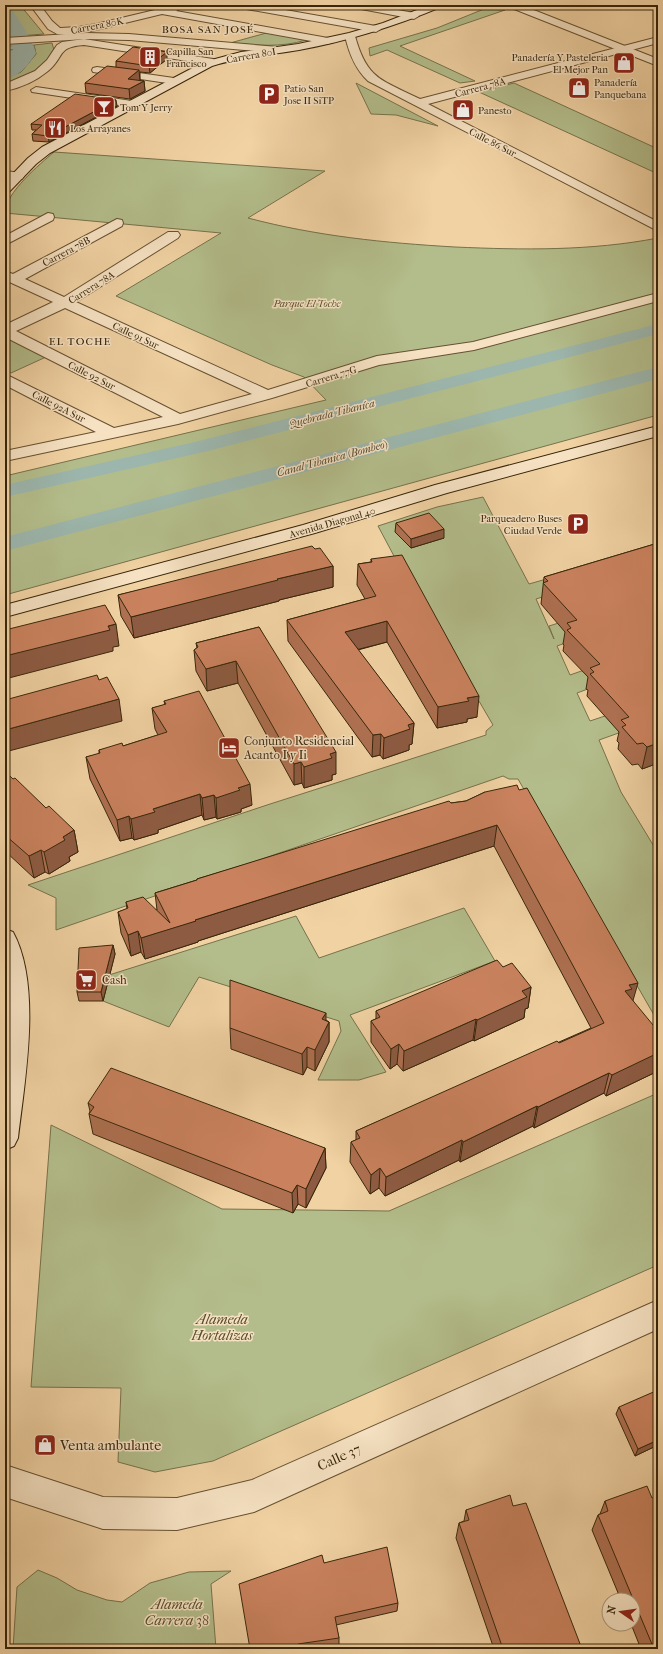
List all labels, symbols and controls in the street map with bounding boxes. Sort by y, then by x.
street label: Carrera 80K [70,15,125,37]
district label: BOSA SAN JOSÉ [162,23,254,36]
building icon: Capilla San Francisco [137,44,163,70]
place label: Capilla San Francisco [166,46,214,70]
street label: Carrera 80I [225,46,277,66]
shop icon: Panadería Y Pasteleria El Mejor Pan [611,50,637,76]
place label: Panadería Y Pasteleria El Mejor Pan [511,52,608,76]
street label: Carrera 78A [454,75,507,101]
shop icon: Panadería Panquebana [566,75,592,101]
place label: Panadería Panquebana [594,77,647,101]
parking icon: Patio San Jose II SiTP [256,81,282,107]
place label: Patio San Jose II SiTP [283,83,334,107]
bar icon: Tom Y Jerry [91,94,117,120]
shop icon: Panesto [450,97,476,123]
place label: Tom Y Jerry [120,102,173,114]
place label: Panesto [478,105,512,117]
restaurant icon: Los Arrayanes [42,115,68,141]
place label: Los Arrayanes [70,123,131,135]
street label: Calle 86 Sur [467,126,519,160]
street label: Carrera 78B [41,234,92,269]
street label: Carrera 78A [66,269,117,307]
park label: Parque El Toche [272,298,342,310]
street label: Calle 91 Sur [110,320,161,352]
district label: EL TOCHE [49,335,111,348]
street label: Calle 92 Sur [66,359,118,393]
street label: Carrera 77G [304,364,358,390]
street label: Calle 92A Sur [30,388,88,426]
water label: Quebrada Tibaníca [287,397,376,431]
water label: Canal Tibanica (Bombeo) [275,437,389,480]
street label: Avenida Diagonal 40 [287,505,377,541]
parking icon: Parqueadero Buses Ciudad Verde [565,511,591,537]
place label: Parqueadero Buses Ciudad Verde [481,513,562,537]
place label: Conjunto Residencial Acanto I y Ii [243,734,355,762]
hotel icon: Conjunto Residencial Acanto I y Ii [216,735,242,761]
supermarket icon: Cash [73,967,99,993]
place label: Cash [102,973,127,987]
park label: Alameda Hortalizas [190,1311,253,1344]
shop icon: Venta ambulante [32,1432,58,1458]
place label: Venta ambulante [59,1437,161,1454]
street label: Calle 37 [315,1440,364,1475]
north arrow [601,1592,641,1632]
park label: Alameda Carrera 38 [145,1596,209,1629]
text: N [604,1604,619,1615]

